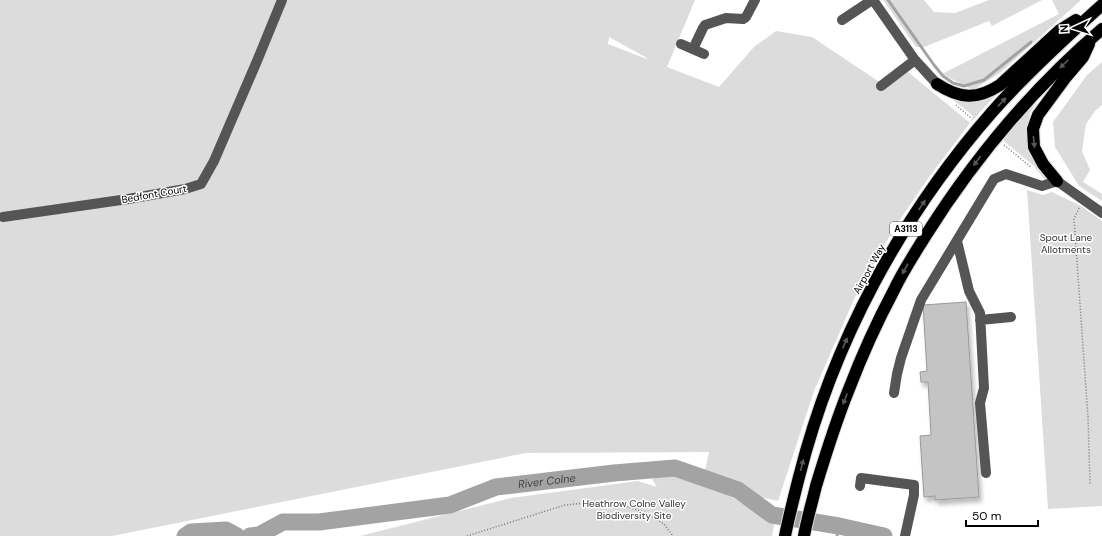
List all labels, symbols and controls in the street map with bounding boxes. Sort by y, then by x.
north arrow [1054,8,1094,48]
text: N [1057,24,1071,33]
one-way arrow [1059,59,1069,69]
one-way arrow [997,97,1006,107]
one-way arrow [1031,135,1037,148]
one-way arrow [974,156,982,166]
street label: Bedfont Court [120,182,188,206]
one-way arrow [918,200,926,210]
road number: A3113 [890,222,922,236]
park label: Spout Lane Allotments [1040,231,1093,256]
street label: Airport Way [850,241,888,296]
one-way arrow [902,263,909,275]
one-way arrow [843,336,849,348]
one-way arrow [841,394,847,406]
one-way arrow [799,459,805,471]
water label: River Colne [517,471,576,491]
park label: Heathrow Colne Valley Biodiversity Site [582,497,686,522]
scale bar [966,502,1038,528]
text: 50 m [972,508,1001,524]

